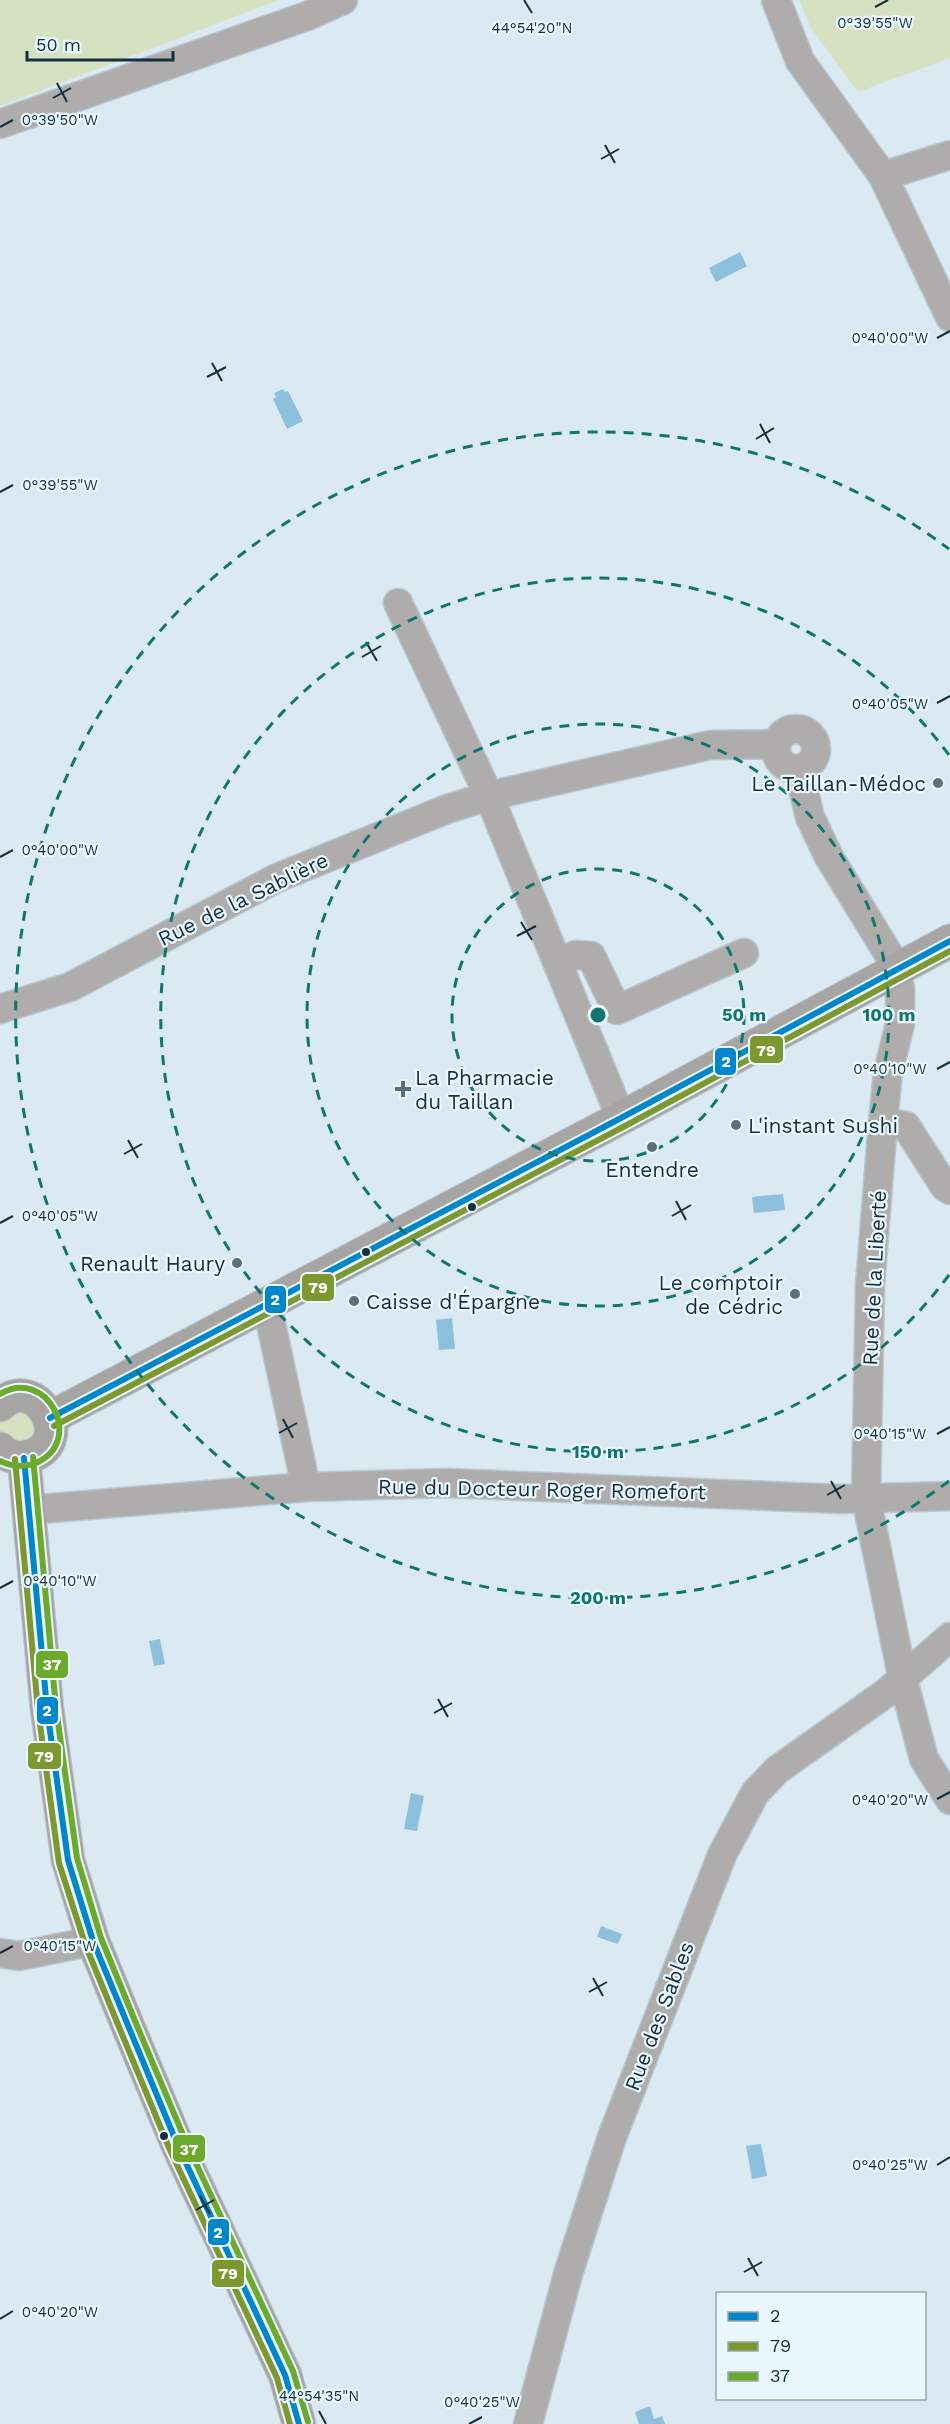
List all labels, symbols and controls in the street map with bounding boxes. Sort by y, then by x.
text: 0°39'55"W [837,14,913,32]
text: 44°54'20"N [491,19,573,37]
scale bar [27,24,172,62]
text: 50 m [36,34,81,55]
text: 0°39'50"W [22,111,98,129]
text: 0°40'00"W [852,329,928,347]
text: 0°39'55"W [22,476,98,494]
text: 0°40'05"W [852,695,928,713]
place label: Le Taillan-Médoc [751,771,926,796]
marker: Le Taillan-Médoc [931,776,945,790]
text: 0°40'00"W [22,841,98,859]
street label: Rue de la Sablière [154,847,332,951]
text: 50 m [722,1004,766,1025]
text: 100 m [862,1004,916,1025]
centre of rings [588,1005,608,1025]
line badge: 79 [749,1035,784,1064]
text: 79 [756,1041,776,1060]
line badge: 2 [714,1047,737,1076]
text: 2 [721,1052,731,1071]
text: 0°40'10"W [853,1060,927,1078]
place label: La Pharmacie du Taillan [415,1065,554,1114]
marker: La Pharmacie du Taillan [396,1082,410,1096]
place label: L'instant Sushi [748,1113,898,1138]
marker: L'instant Sushi [729,1118,743,1132]
marker: Entendre [645,1140,659,1154]
place label: Entendre [605,1157,699,1182]
street label: Rue de la Liberté [857,1190,891,1366]
unlabelled marker [466,1201,478,1213]
text: 0°40'05"W [22,1207,98,1225]
unlabelled marker [360,1246,372,1258]
place label: Renault Haury [80,1251,225,1276]
marker: Renault Haury [230,1256,244,1270]
place label: Le comptoir de Cédric [659,1270,783,1319]
line badge: 79 [301,1273,335,1302]
text: 79 [308,1278,328,1297]
line badge: 2 [264,1285,287,1314]
marker: Le comptoir de Cédric [788,1287,802,1301]
place label: Caisse d'Épargne [366,1289,540,1314]
text: 2 [270,1290,280,1309]
marker: Caisse d'Épargne [347,1294,361,1308]
text: 0°40'15"W [854,1425,926,1443]
text: 150 m [572,1441,624,1462]
street label: Rue du Docteur Roger Romefort [378,1474,706,1504]
text: 0°40'10"W [23,1572,97,1590]
text: 200 m [570,1587,626,1608]
line badge: 37 [35,1650,69,1679]
text: 37 [43,1655,62,1674]
line badge: 2 [36,1696,59,1725]
text: 2 [42,1701,52,1720]
line badge: 79 [27,1742,62,1770]
text: 79 [34,1747,54,1766]
text: 0°40'20"W [852,1791,928,1809]
text: 0°40'15"W [24,1937,96,1955]
street label: Rue des Sables [619,1938,699,2094]
unlabelled marker [158,2130,170,2142]
line badge: 37 [172,2134,206,2163]
text: 37 [180,2140,199,2159]
text: 0°40'25"W [852,2156,928,2174]
line badge: 2 [207,2218,230,2246]
text: 2 [213,2223,223,2242]
line badge: 79 [211,2259,245,2288]
text: 79 [218,2264,238,2283]
legend [716,2292,926,2400]
text: 0°40'20"W [22,2303,98,2321]
text: 2 [770,2305,781,2326]
text: 79 [770,2335,791,2356]
text: 37 [770,2365,790,2386]
text: 44°54'35"N [279,2387,359,2405]
text: 0°40'25"W [444,2393,520,2411]

